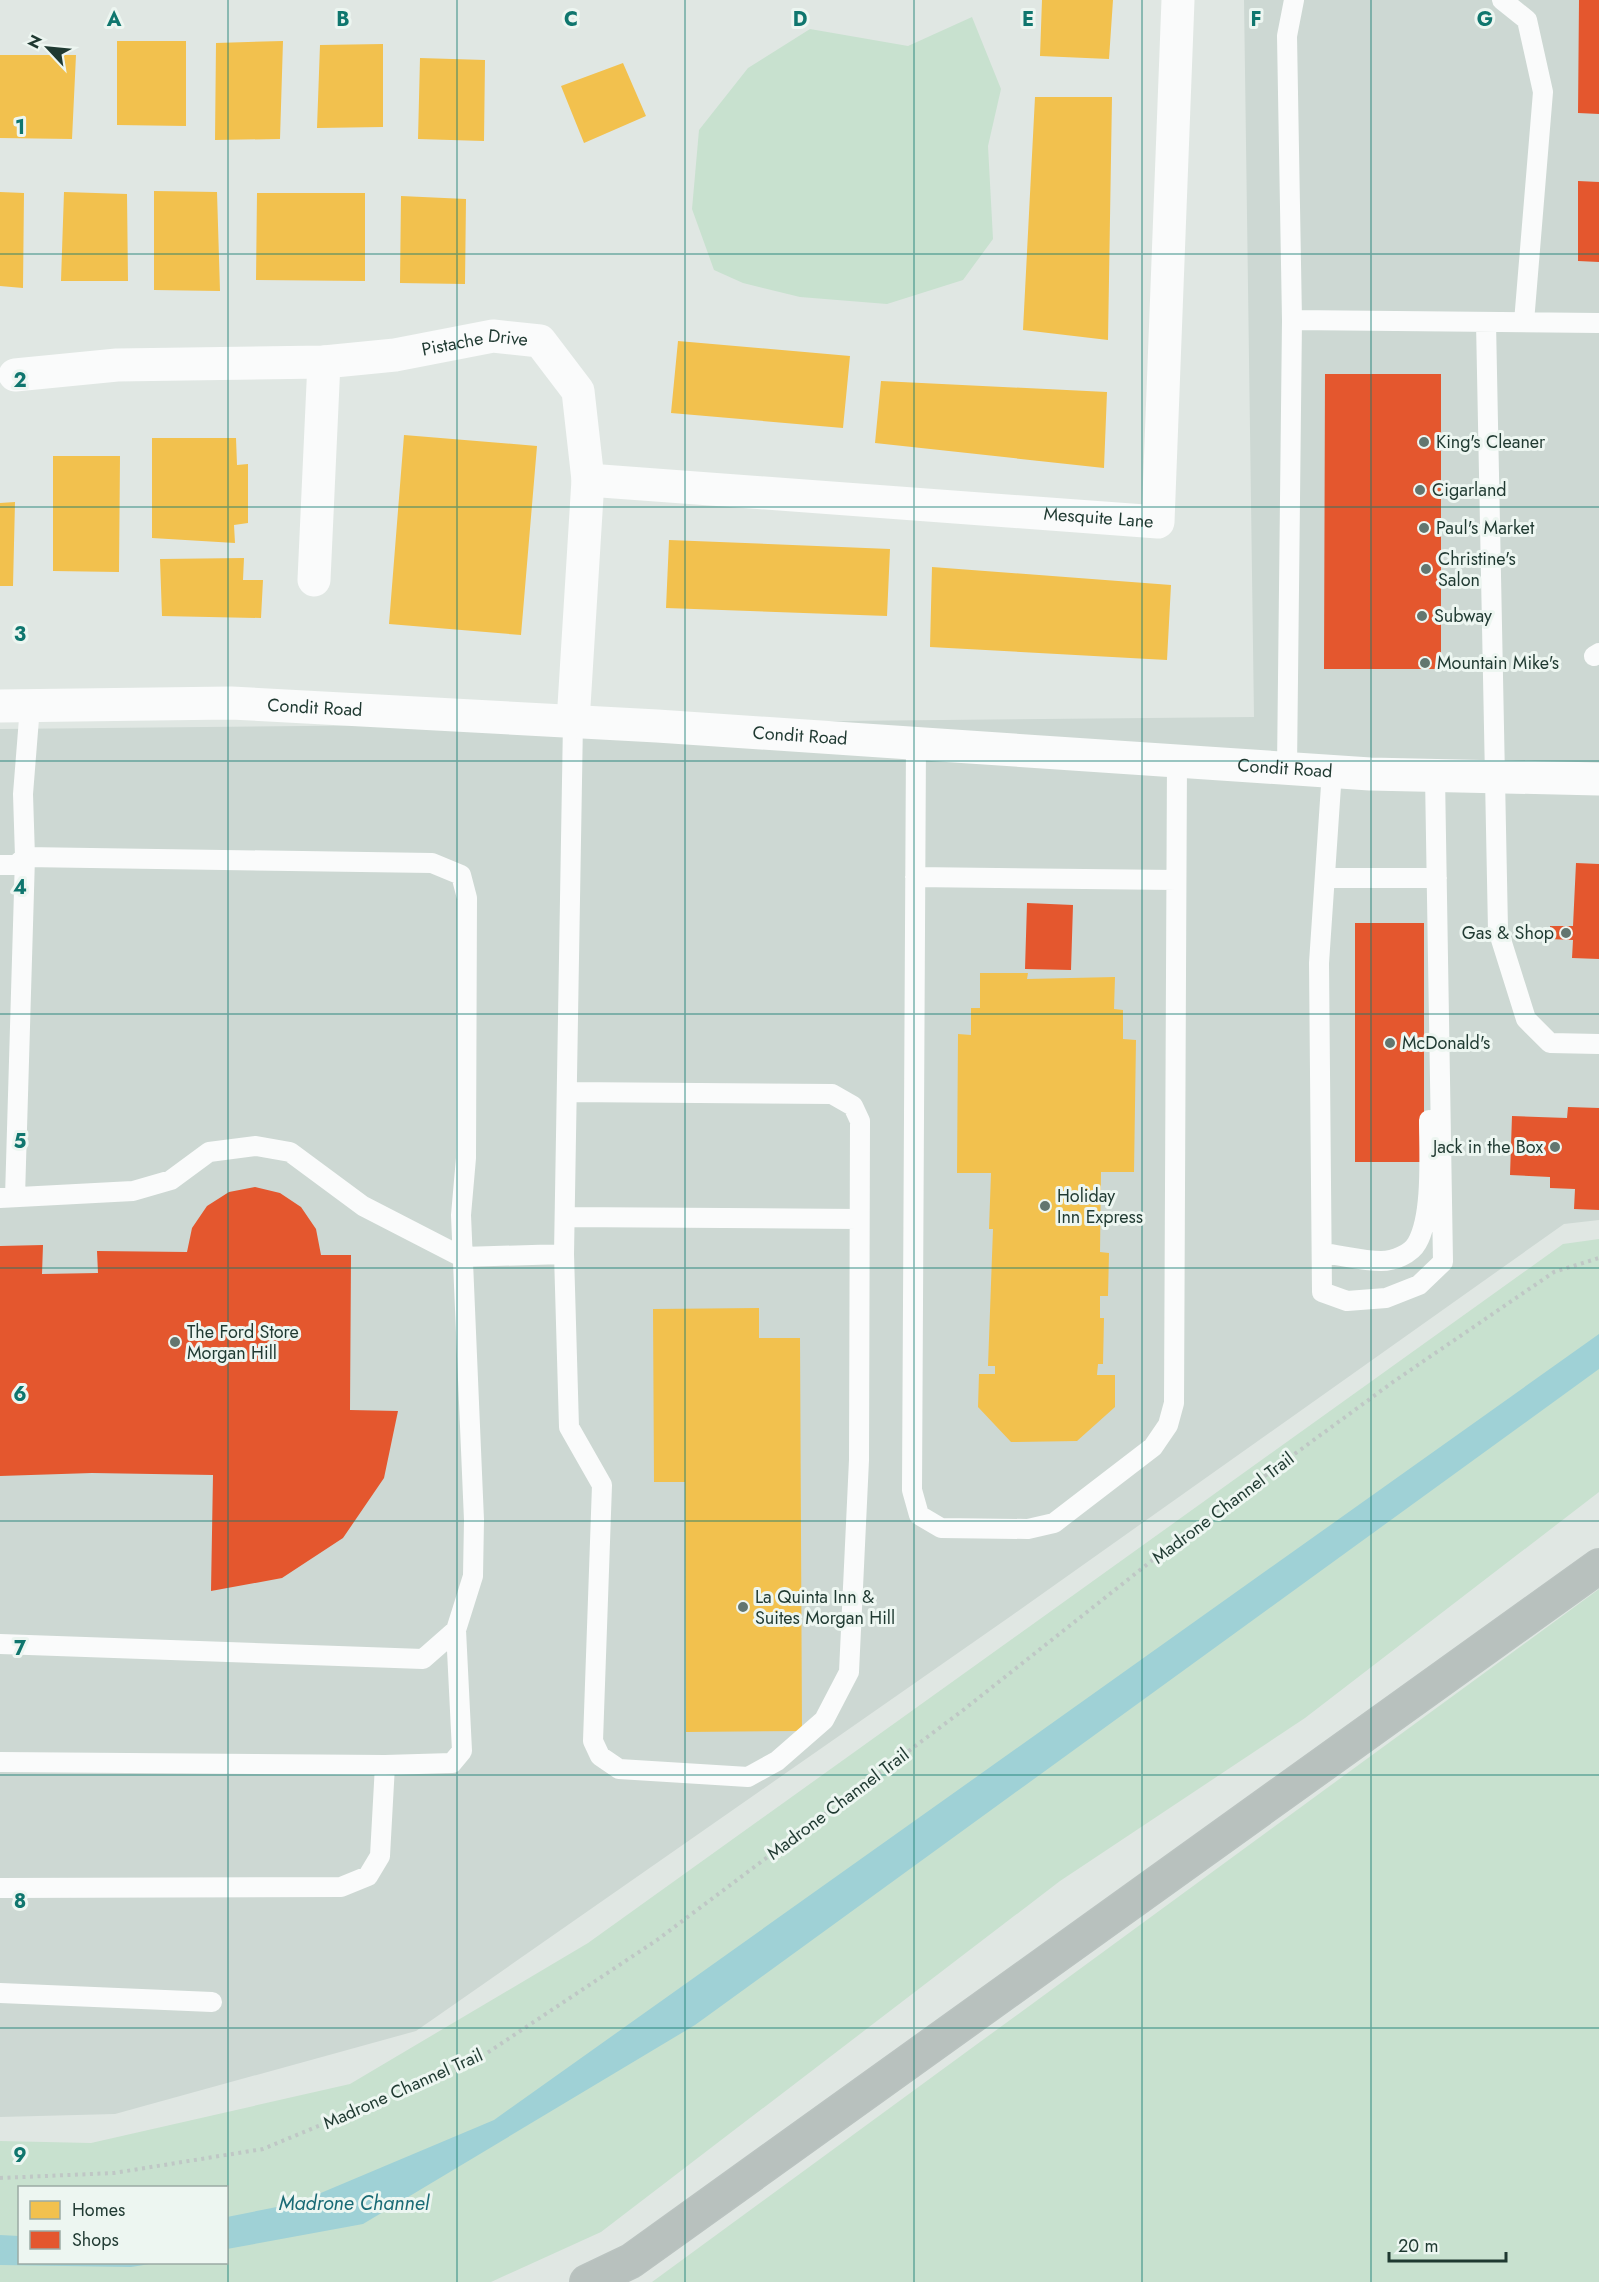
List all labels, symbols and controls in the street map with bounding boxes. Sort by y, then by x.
text: A [106,5,122,34]
text: B [336,5,350,34]
text: C [564,5,578,34]
text: D [793,5,807,34]
text: E [1022,5,1034,34]
text: F [1250,5,1262,34]
text: G [1477,5,1493,34]
north arrow [18,18,78,78]
text: N [22,31,48,52]
text: 1 [15,113,25,142]
street label: Pistache Drive [419,323,529,363]
text: 2 [13,366,27,395]
place label: King's Cleaner [1436,429,1546,455]
marker: King's Cleaner [1417,435,1431,449]
place label: Cigarland [1432,477,1507,503]
marker: Cigarland [1413,483,1427,497]
street label: Mesquite Lane [1043,501,1154,535]
place label: Paul's Market [1436,515,1535,541]
marker: Paul's Market [1417,521,1431,535]
place label: Christine's Salon [1438,546,1516,593]
marker: Christine's Salon [1419,562,1433,576]
place label: Subway [1434,603,1492,629]
marker: Subway [1415,609,1429,623]
text: 3 [14,620,26,649]
place label: Mountain Mike's [1437,650,1559,676]
marker: Mountain Mike's [1418,656,1432,670]
street label: Condit Road [267,692,363,723]
street label: Condit Road [752,719,848,752]
street label: Condit Road [1237,752,1333,784]
text: 4 [13,873,27,902]
place label: Gas & Shop [1462,920,1554,946]
marker: Gas & Shop [1559,926,1573,940]
place label: McDonald's [1402,1030,1490,1056]
marker: McDonald's [1383,1036,1397,1050]
text: 5 [14,1127,27,1156]
place label: Jack in the Box [1431,1134,1543,1160]
marker: Jack in the Box [1548,1140,1562,1154]
place label: Holiday Inn Express [1057,1183,1143,1230]
marker: Holiday Inn Express [1038,1199,1052,1213]
place label: The Ford Store Morgan Hill [187,1319,299,1366]
marker: The Ford Store Morgan Hill [168,1335,182,1349]
text: 6 [13,1380,27,1409]
street label: Madrone Channel Trail [1146,1446,1300,1570]
place label: La Quinta Inn & Suites Morgan Hill [755,1584,895,1631]
marker: La Quinta Inn & Suites Morgan Hill [736,1600,750,1614]
text: 7 [14,1634,27,1663]
street label: Madrone Channel Trail [761,1742,915,1866]
text: 8 [14,1887,26,1916]
street label: Madrone Channel Trail [319,2042,487,2136]
text: 9 [13,2141,27,2170]
legend [18,2186,228,2264]
water label: Madrone Channel [279,2189,431,2218]
text: Homes [72,2197,125,2223]
scale bar [1389,2225,1506,2263]
text: Shops [72,2227,119,2253]
text: 20 m [1398,2233,1438,2259]

